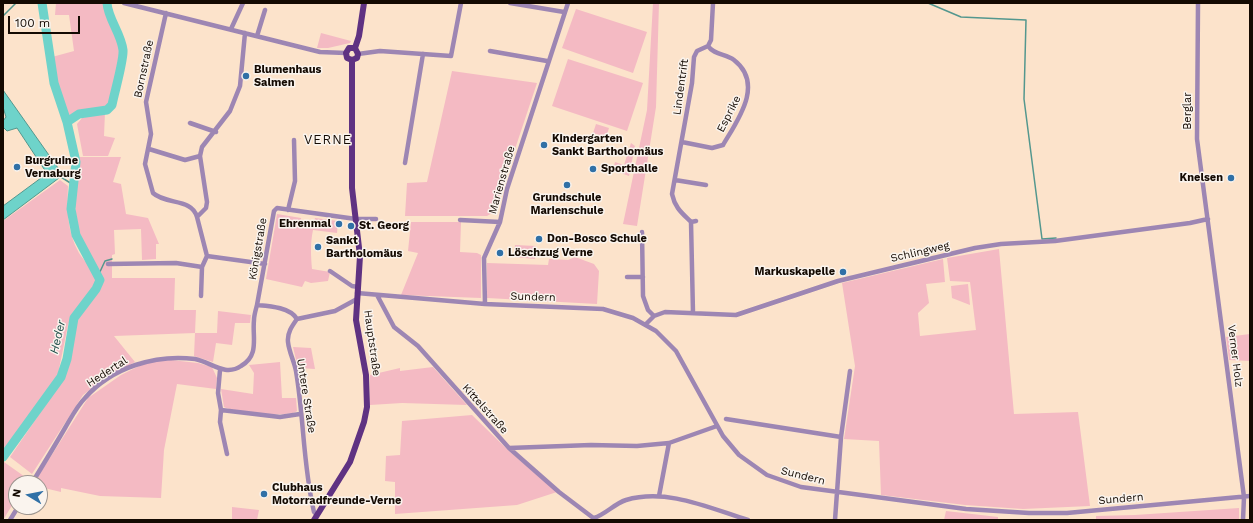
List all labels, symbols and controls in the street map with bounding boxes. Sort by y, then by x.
scale bar [10,8,82,34]
text: 100 m [15,16,50,30]
street label: Bornstraße [131,39,157,99]
street label: Lindentrift [671,58,691,116]
place label: Blumenhaus Salmen [254,63,321,89]
marker: Blumenhaus Salmen [241,71,251,81]
street label: Berglar [1181,92,1195,130]
street label: Esprike [714,93,744,135]
district label: VERNE [304,132,352,148]
place label: Kindergarten Sankt Bartholomäus [552,132,663,158]
marker: Kindergarten Sankt Bartholomäus [539,140,549,150]
street label: Marienstraße [486,144,518,216]
place label: Burgruine Vernaburg [25,154,81,180]
marker: Burgruine Vernaburg [12,162,22,172]
place label: Sporthalle [601,162,658,176]
marker: Sporthalle [588,164,598,174]
place label: Knelsen [1180,171,1223,185]
marker: Knelsen [1226,173,1236,183]
marker: Grundschule Marienschule [562,180,572,190]
place label: Grundschule Marienschule [530,191,604,217]
street label: Königstraße [246,217,270,281]
place label: Ehrenmal [279,217,331,231]
marker: Ehrenmal [334,219,344,229]
place label: St. Georg [359,219,409,233]
marker: St. Georg [346,221,356,231]
place label: Don-Bosco Schule [547,232,647,246]
place label: Sankt Bartholomäus [326,234,402,260]
marker: Don-Bosco Schule [534,234,544,244]
street label: Schlingweg [889,239,951,265]
marker: Sankt Bartholomäus [313,242,323,252]
place label: Löschzug Verne [508,246,593,260]
marker: Löschzug Verne [495,248,505,258]
place label: Markuskapelle [754,265,835,279]
marker: Markuskapelle [838,267,848,277]
street label: Sundern [510,290,556,304]
street label: Hauptstraße [361,309,383,377]
water label: Heder [47,319,69,355]
street label: Verner Holz [1225,324,1245,388]
street label: Hedertal [84,354,130,390]
street label: Untere Straße [294,358,318,434]
street label: Kittelstraße [459,381,511,437]
street label: Sundern [780,464,826,488]
north arrow [8,475,48,515]
place label: Clubhaus Motorradfreunde-Verne [272,481,401,507]
text: N [10,488,24,498]
marker: Clubhaus Motorradfreunde-Verne [259,489,269,499]
street label: Sundern [1098,490,1144,508]

